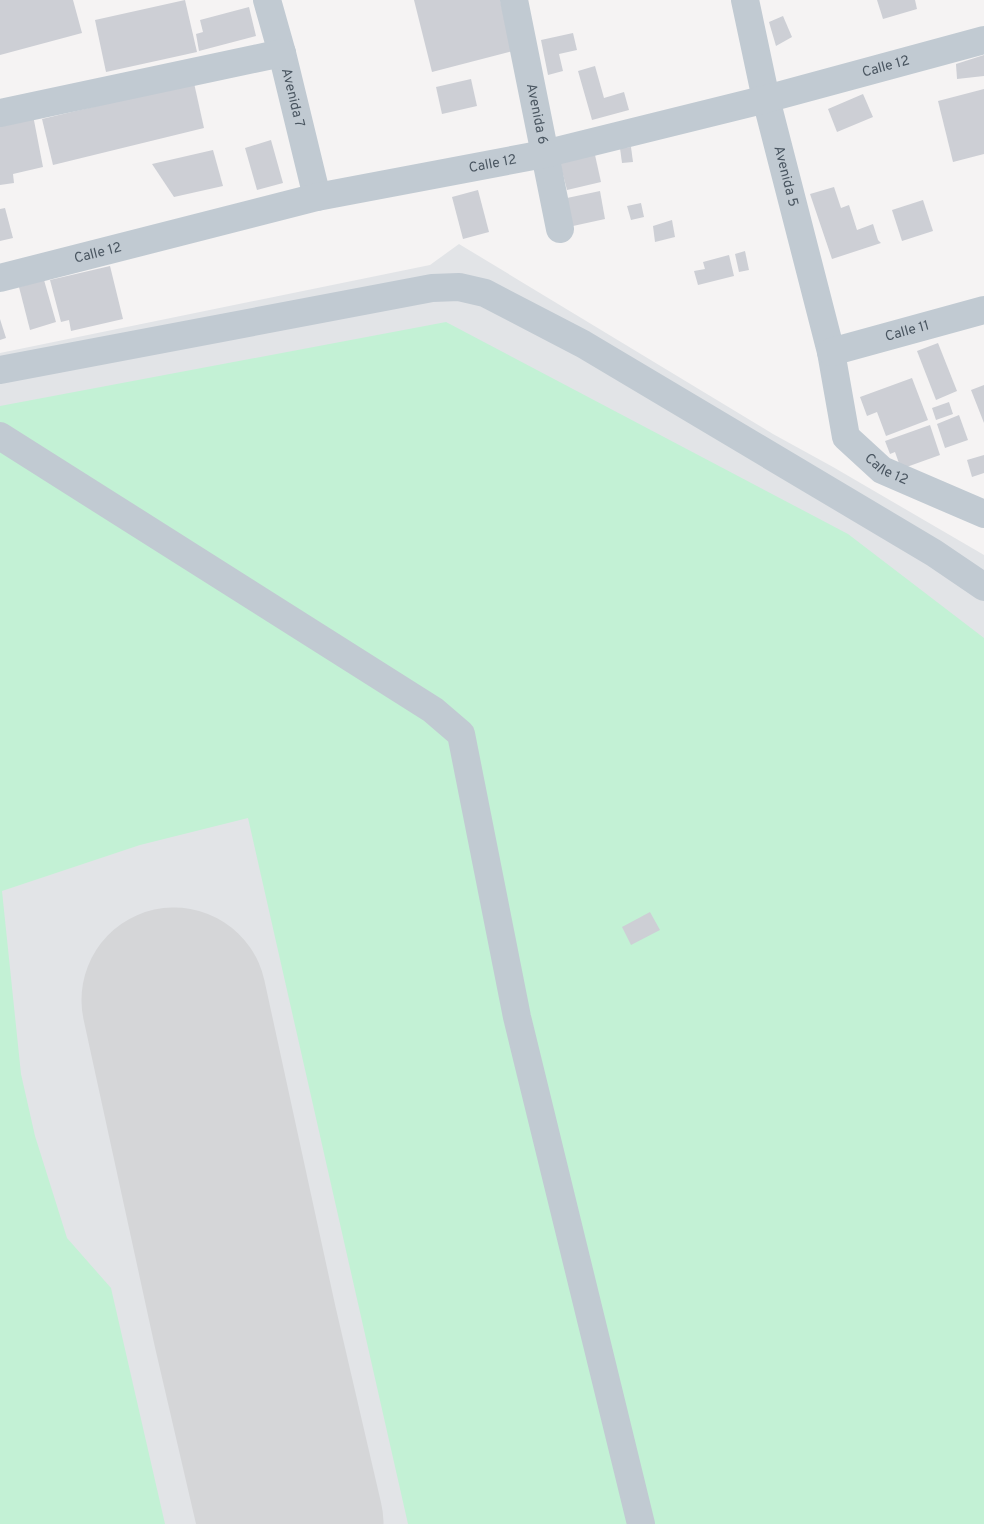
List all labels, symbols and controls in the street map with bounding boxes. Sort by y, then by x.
street label: Calle 12 [860,52,911,81]
street label: Avenida 7 [277,66,308,129]
street label: Avenida 6 [522,82,551,146]
street label: Avenida 5 [770,144,802,209]
street label: Calle 12 [467,151,518,177]
street label: Calle 12 [72,239,123,267]
street label: Calle 11 [883,317,931,345]
street label: Calle 12 [861,450,911,489]

